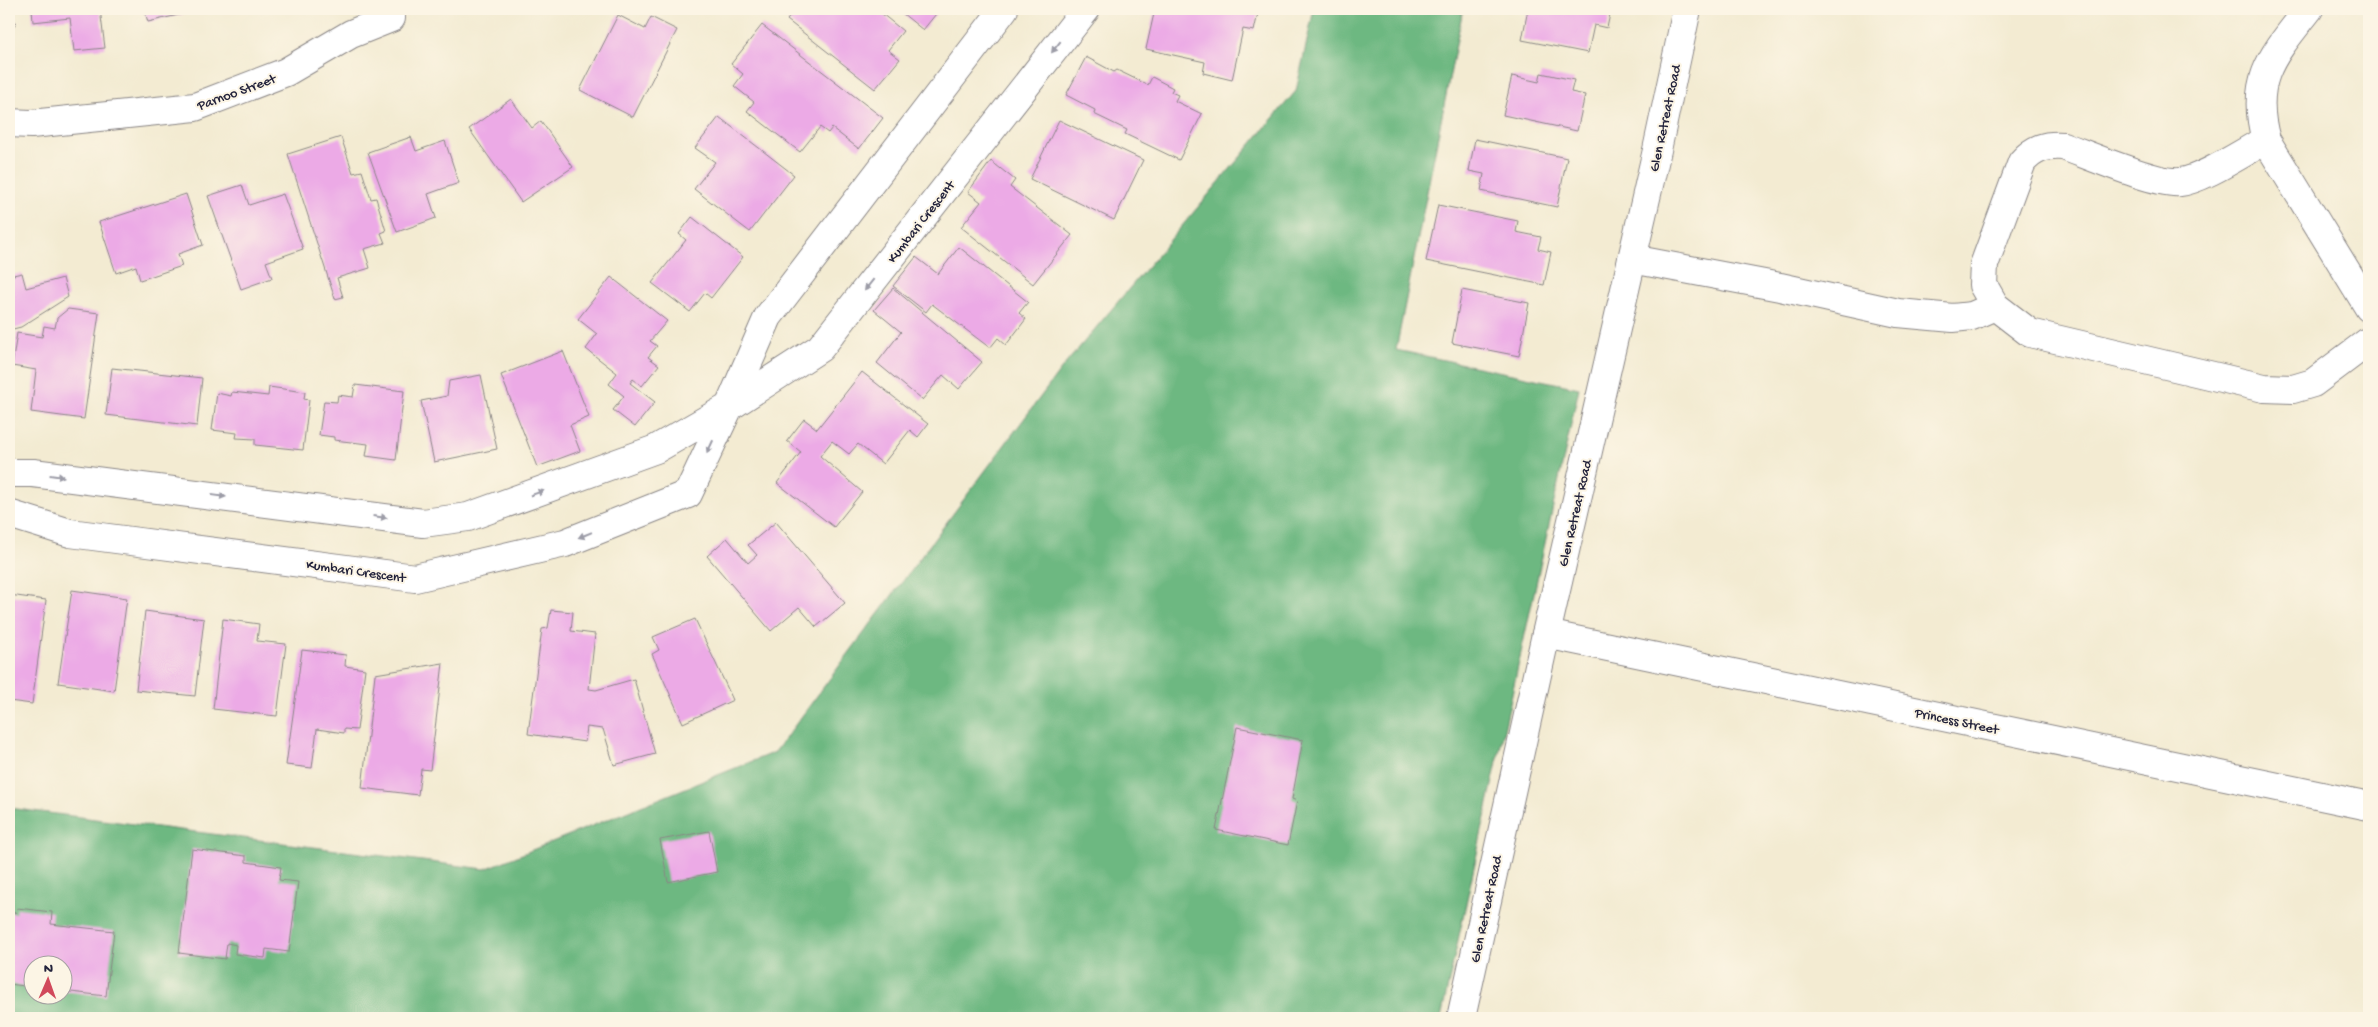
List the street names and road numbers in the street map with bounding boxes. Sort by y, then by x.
street label: Glen Retreat Road [1647,62,1686,174]
street label: Parnoo Street [194,71,280,116]
street label: Kumbari Crescent [884,177,960,267]
street label: Glen Retreat Road [1556,457,1597,569]
street label: Kumbari Crescent [305,557,408,588]
street label: Princess Street [1912,705,2001,740]
street label: Glen Retreat Road [1468,853,1507,965]

